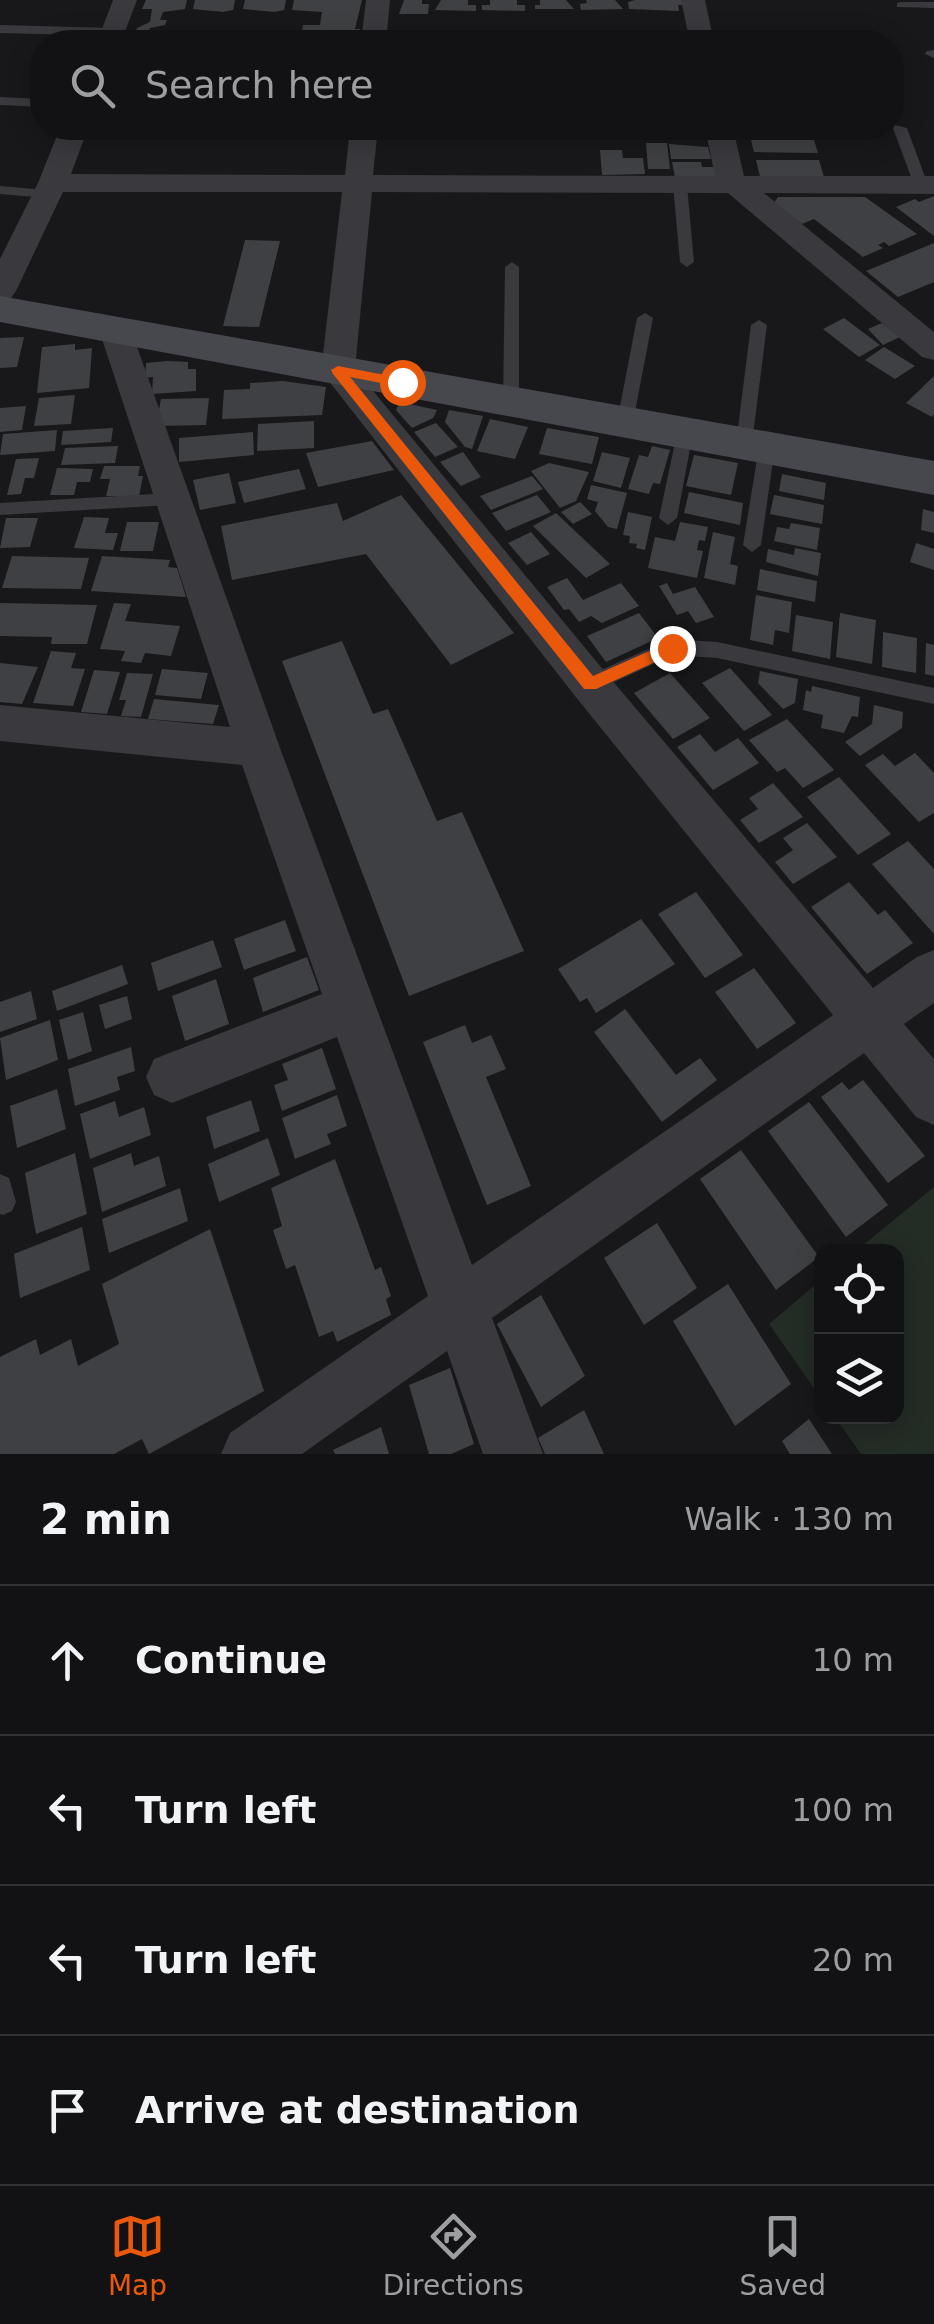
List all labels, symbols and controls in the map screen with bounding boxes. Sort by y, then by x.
search box [30,30,904,140]
icon: search [65,58,120,113]
text: Search here [145,63,373,107]
route start [380,360,426,406]
route end [650,626,696,672]
map controls [814,1244,904,1424]
button: locate [814,1244,904,1334]
button: layers [814,1334,904,1424]
text: 2 min [40,1495,172,1544]
text: Walk · 130 m [684,1500,894,1538]
icon: ahead [40,1633,95,1688]
text: Continue [135,1638,327,1682]
text: 10 m [812,1641,894,1679]
icon: left [40,1783,95,1838]
text: Turn left [135,1788,316,1832]
text: 100 m [792,1791,894,1829]
icon: left [40,1933,95,1988]
text: Turn left [135,1938,316,1982]
text: 20 m [812,1941,894,1979]
icon: arrive [40,2083,95,2138]
text: Arrive at destination [135,2088,580,2132]
tab: Map [108,2209,167,2302]
tab: Directions [383,2209,524,2302]
tab: Saved [740,2209,826,2302]

